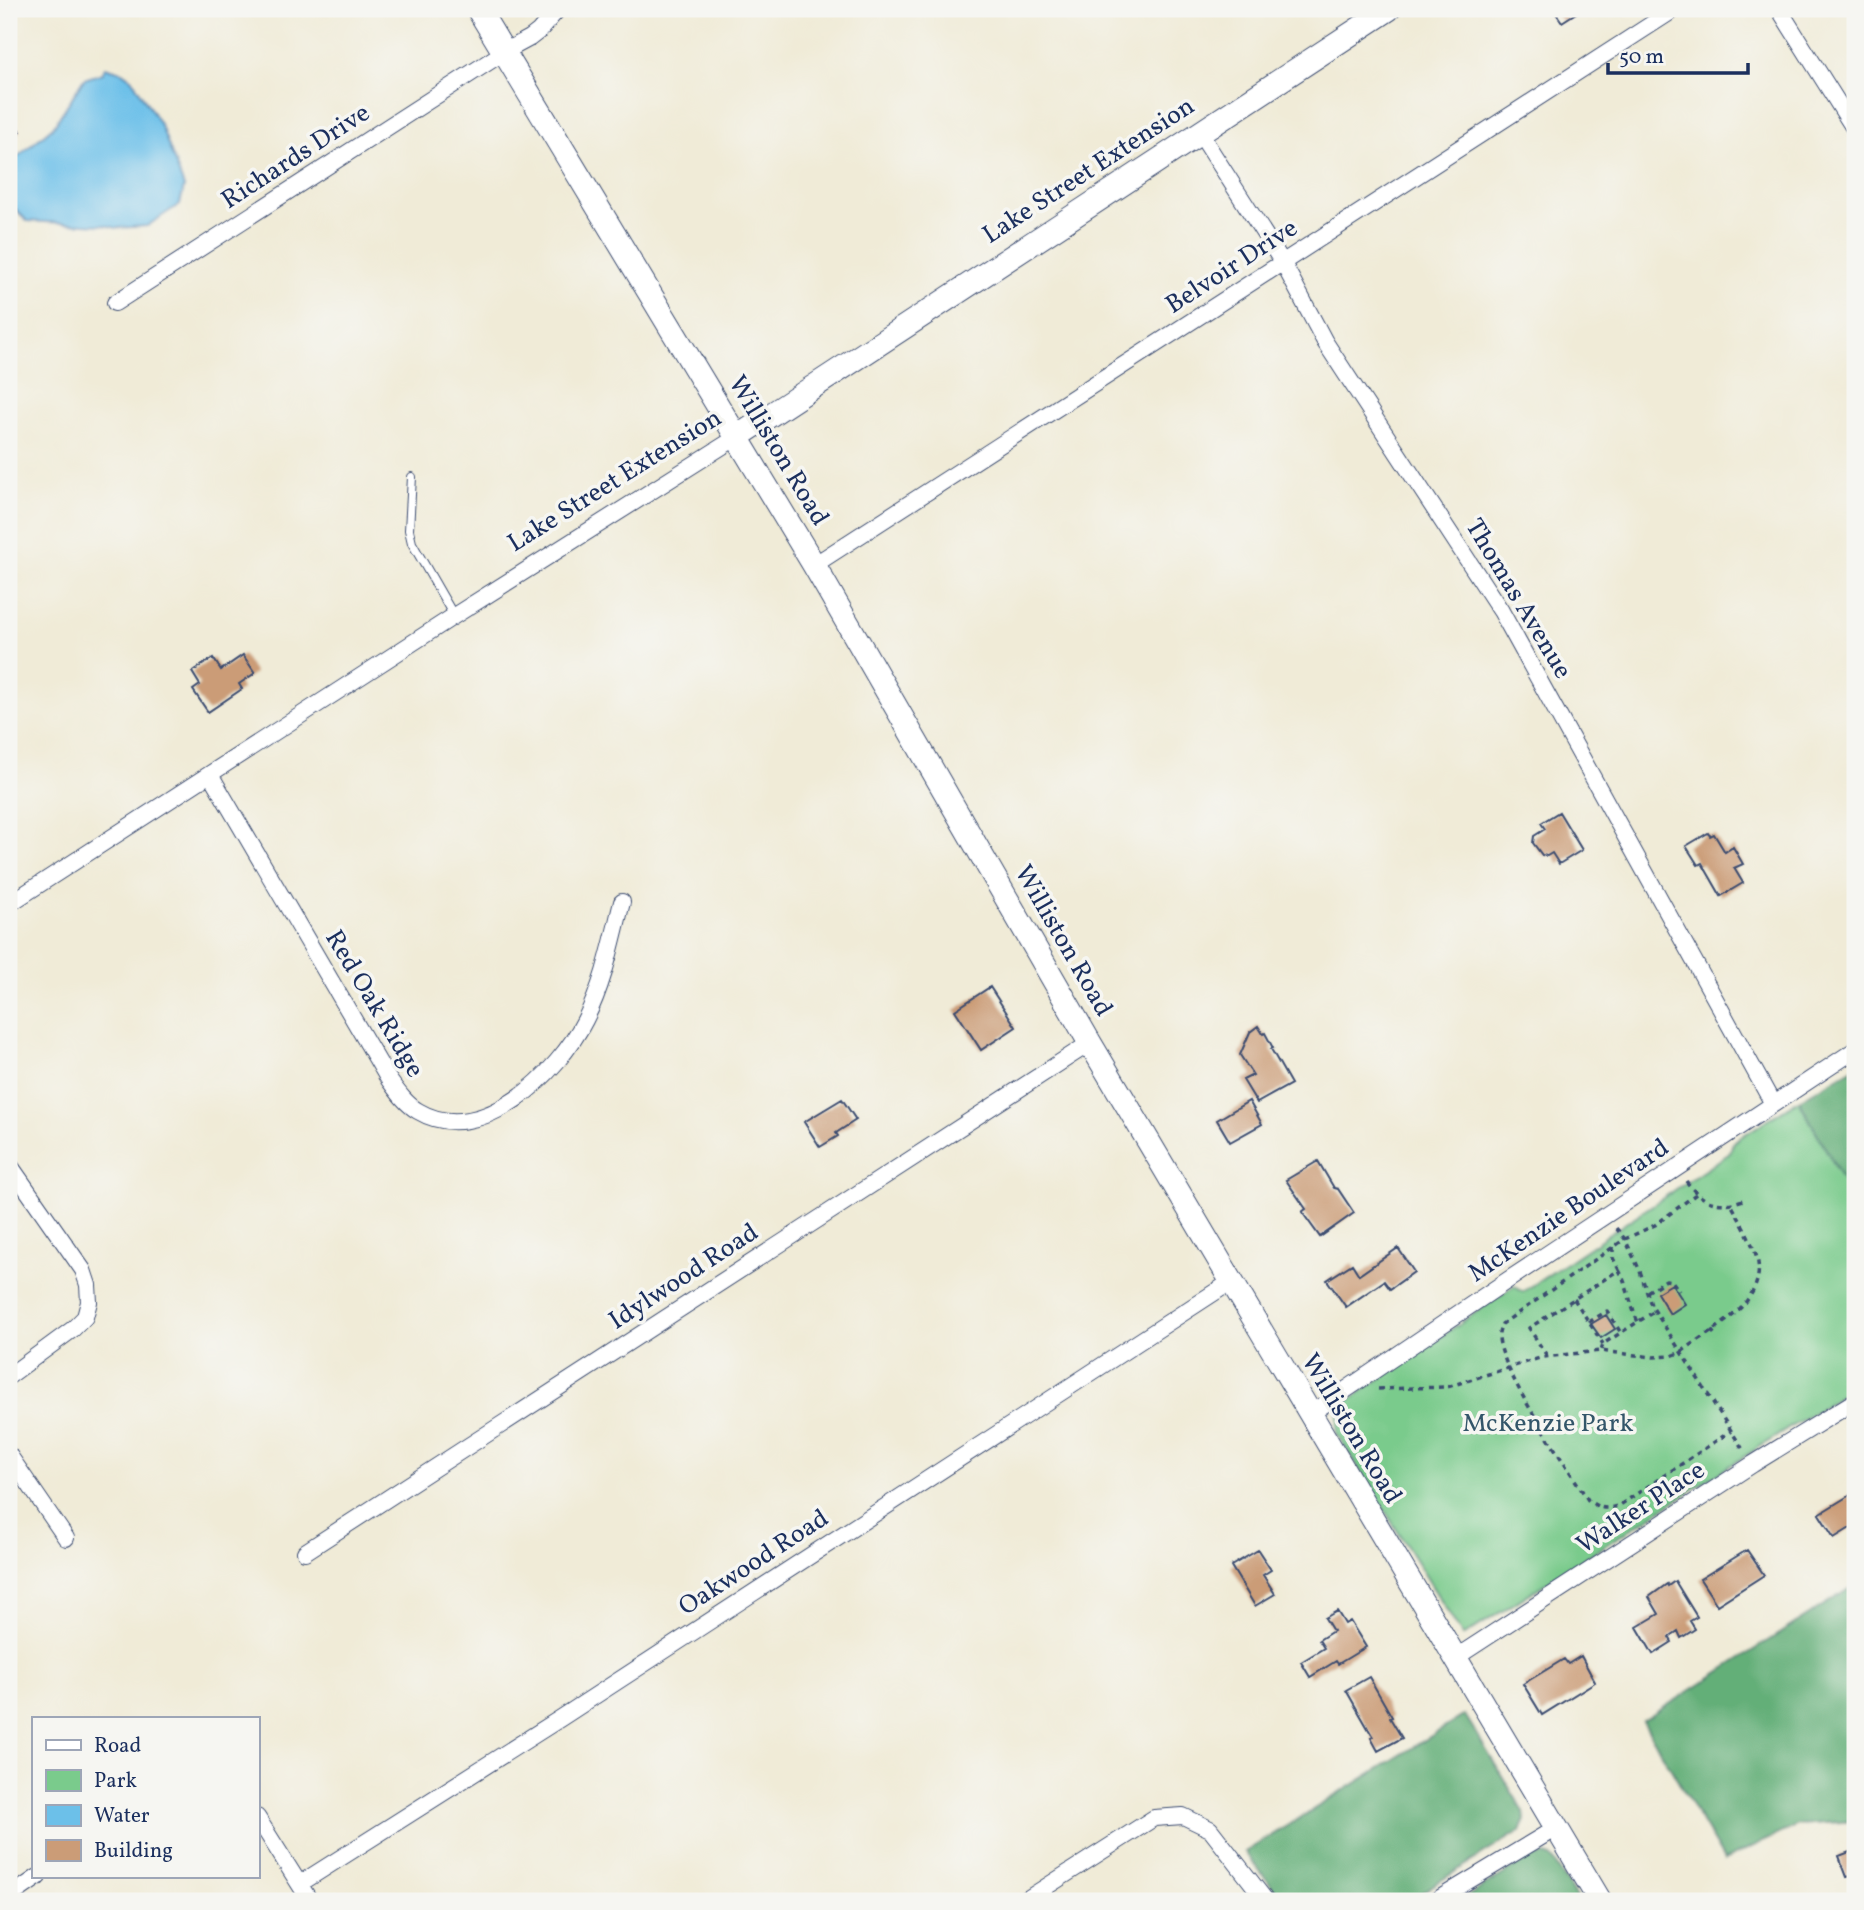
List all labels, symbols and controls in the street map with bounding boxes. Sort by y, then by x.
scale bar [1608,32,1748,76]
text: 50 m [1619,43,1664,72]
street label: Lake Street Extension [976,89,1202,253]
street label: Richards Drive [215,95,377,219]
street label: Belvoir Drive [1159,211,1305,323]
street label: Williston Road [719,369,837,533]
street label: Lake Street Extension [501,400,729,562]
street label: Thomas Avenue [1456,512,1580,686]
street label: Williston Road [1005,858,1121,1024]
street label: Red Oak Ridge [316,923,432,1085]
street label: McKenzie Boulevard [1462,1130,1676,1292]
street label: Idylwood Road [602,1215,766,1339]
street label: Williston Road [1292,1347,1410,1511]
park label: McKenzie Park [1462,1406,1634,1442]
street label: Walker Place [1570,1453,1712,1563]
street label: Oakwood Road [672,1501,836,1625]
legend [32,1717,259,1878]
text: Road [94,1732,141,1761]
text: Park [94,1767,137,1796]
text: Water [94,1802,150,1831]
text: Building [94,1837,173,1866]

